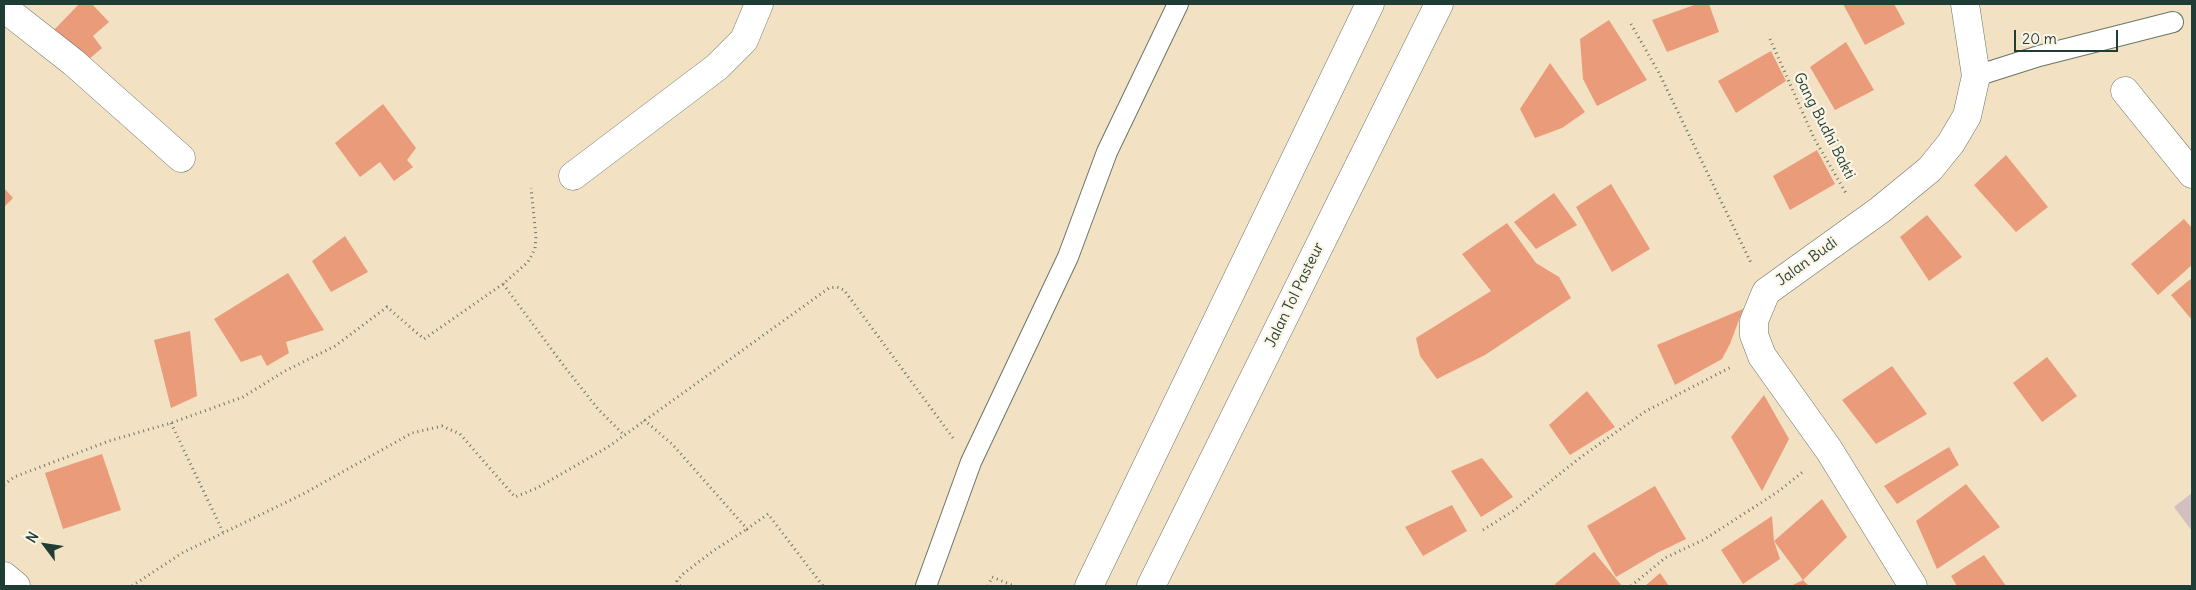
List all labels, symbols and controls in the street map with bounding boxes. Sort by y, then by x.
scale bar [2016,20,2120,52]
text: 20 m [2022,29,2057,48]
street label: Gang Budhi Bakti [1789,70,1859,182]
street label: Jalan Budi [1773,234,1841,290]
street label: Jalan Tol Pasteur [1262,240,1328,350]
north arrow [20,520,70,570]
text: N [22,528,42,546]

